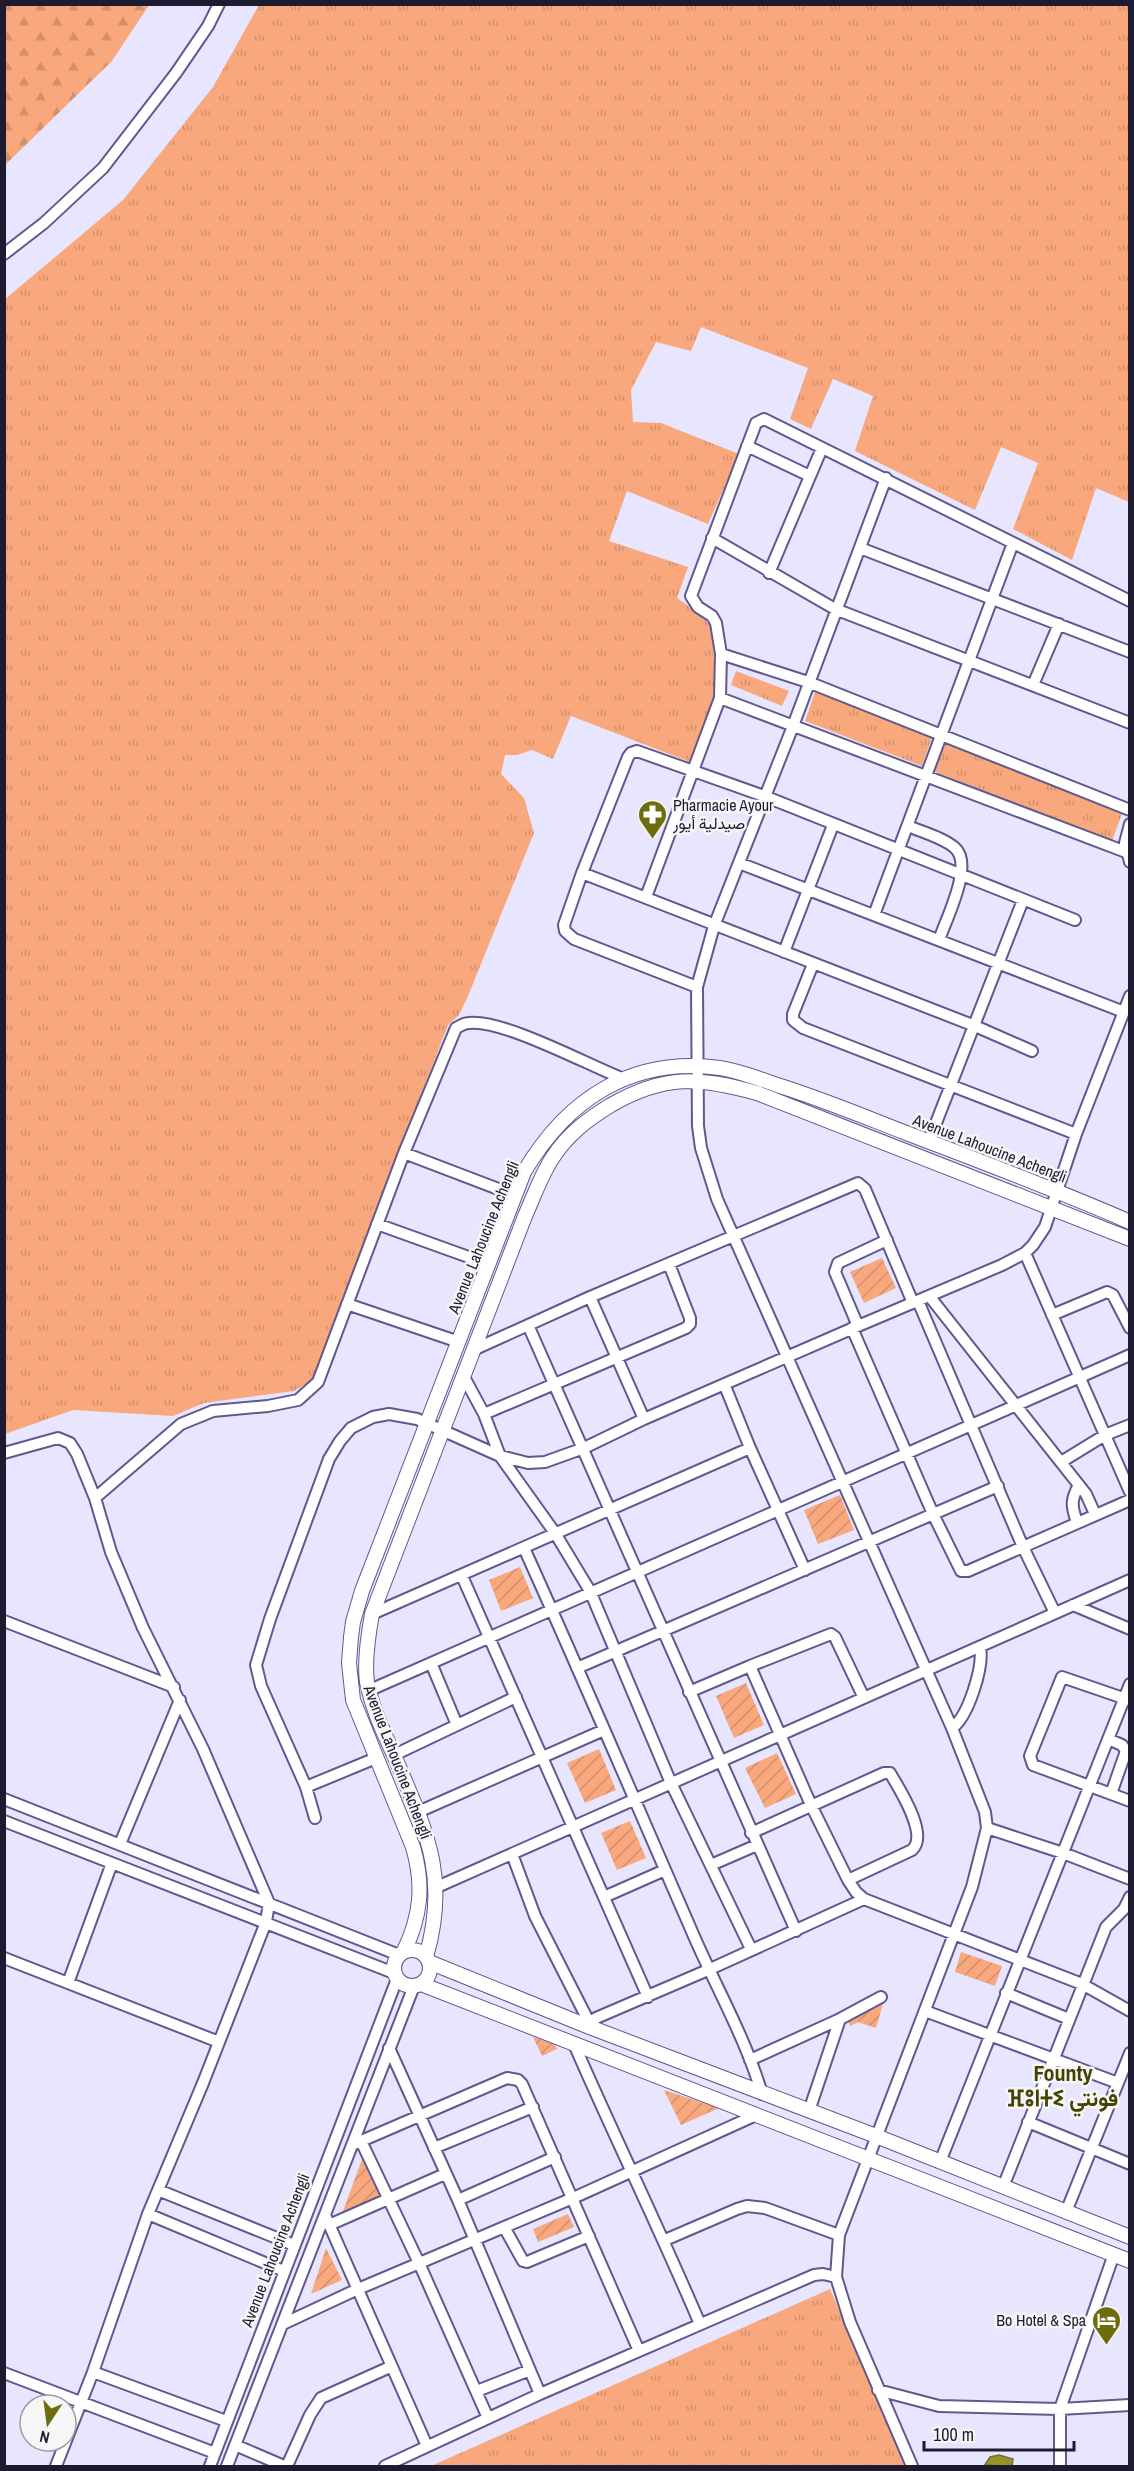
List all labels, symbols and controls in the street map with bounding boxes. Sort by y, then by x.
place label: Pharmacie Ayour صيدلية أيور [672,794,774,834]
pharmacy icon: Pharmacie Ayour صيدلية أيور [636,798,668,840]
street label: Avenue Lahoucine Achengli [909,1108,1070,1188]
street label: Avenue Lahoucine Achengli [442,1157,524,1318]
street label: Avenue Lahoucine Achengli [358,1681,438,1842]
district label: Founty ⴼⵓⵏⵜⵉ فونتي [1008,2058,1118,2117]
street label: Avenue Lahoucine Achengli [235,2170,315,2331]
hotel icon: Bo Hotel & Spa [1091,2304,1123,2346]
place label: Bo Hotel & Spa [996,2309,1087,2331]
north arrow [18,2393,78,2453]
scale bar [924,2414,1074,2452]
text: 100 m [933,2422,974,2447]
text: N [38,2426,52,2449]

